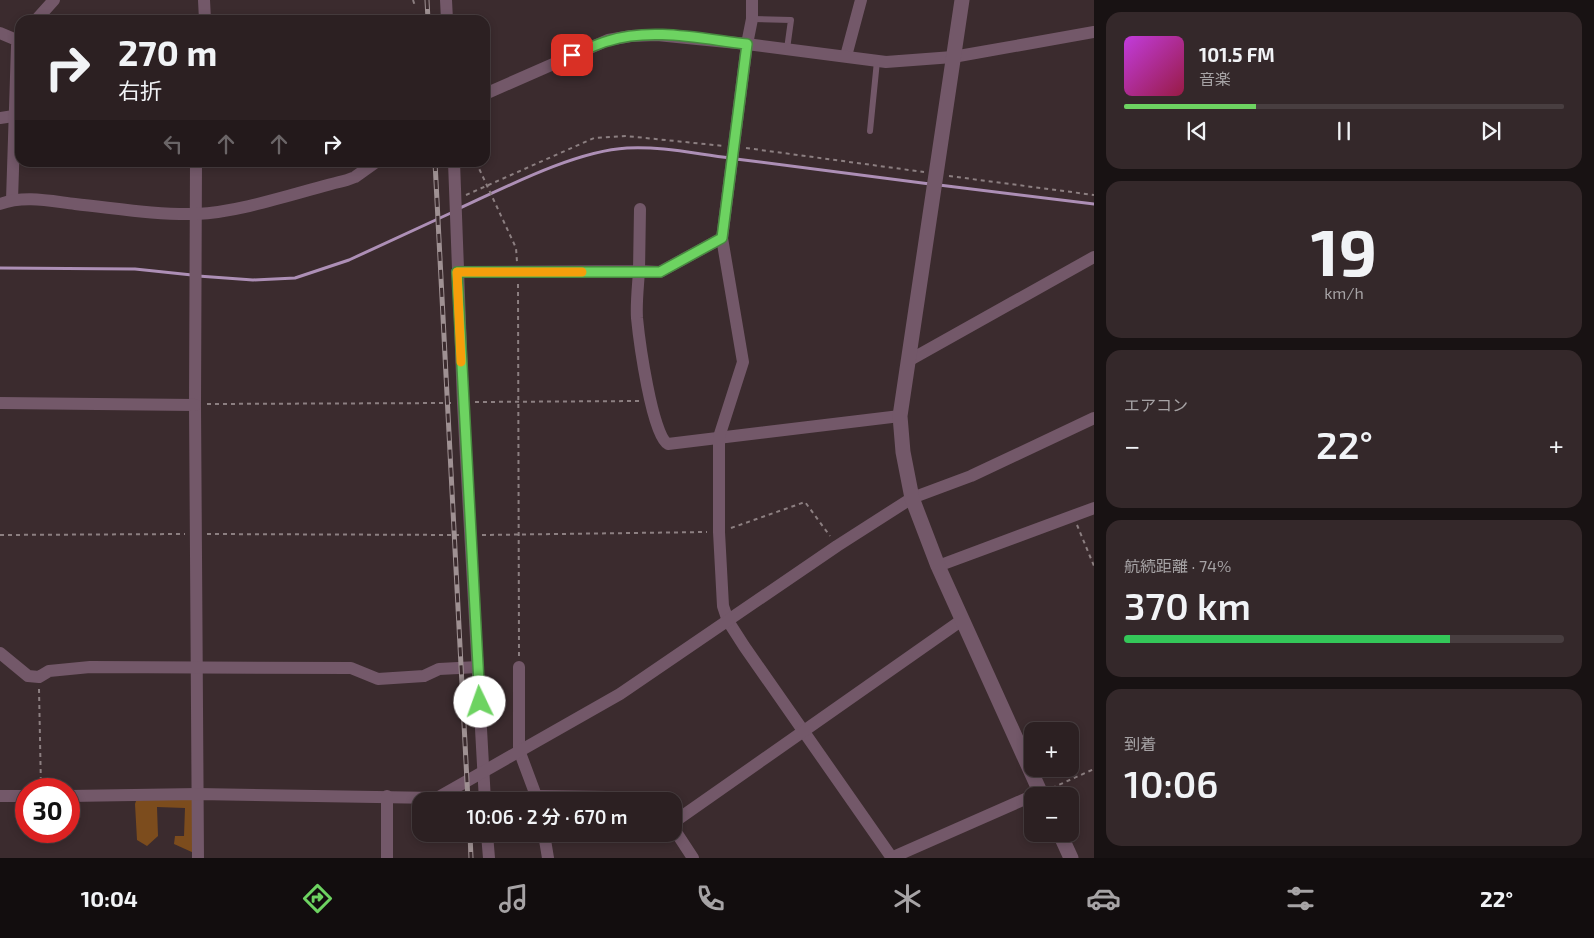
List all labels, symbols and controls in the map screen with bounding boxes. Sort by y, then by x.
text: 270 m [118,31,217,73]
pin [551,34,593,76]
icon: right [35,35,100,100]
icon: arrive [558,41,586,69]
text: 101.5 FM [1199,43,1275,66]
text: 音楽 [1199,69,1231,88]
text: 右折 [118,77,162,103]
icon: previous [1183,117,1211,145]
icon: pause [1330,117,1358,145]
icon: next [1477,117,1505,145]
icon: left [159,130,187,158]
icon: ahead [212,130,240,158]
icon: ahead [265,130,293,158]
icon: right [318,130,346,158]
text: 19 [1311,211,1377,289]
text: km/h [1324,283,1364,302]
text: エアコン [1124,395,1188,414]
text: 22° [1316,421,1373,467]
text: − [1124,428,1140,462]
text: + [1549,428,1564,462]
text: 航続距離 · 74% [1124,556,1231,575]
text: 370 km [1124,582,1251,628]
position arrow [453,675,505,727]
map controls [1024,722,1079,842]
button: + [1024,722,1079,777]
text: 到着 [1124,734,1156,753]
text: 10:06 [1124,760,1218,806]
speed limit sign: 30 [15,778,80,843]
button: − [1024,787,1079,842]
text: 10:06 · 2 分 · 670 m [467,805,627,828]
icon: directions [300,881,335,916]
icon: music [496,881,531,916]
icon: phone [693,881,728,916]
icon: climate [890,881,925,916]
icon: car [1086,881,1121,916]
icon: filters [1283,881,1318,916]
text: 10:04 [81,885,138,911]
text: 22° [1480,885,1513,911]

